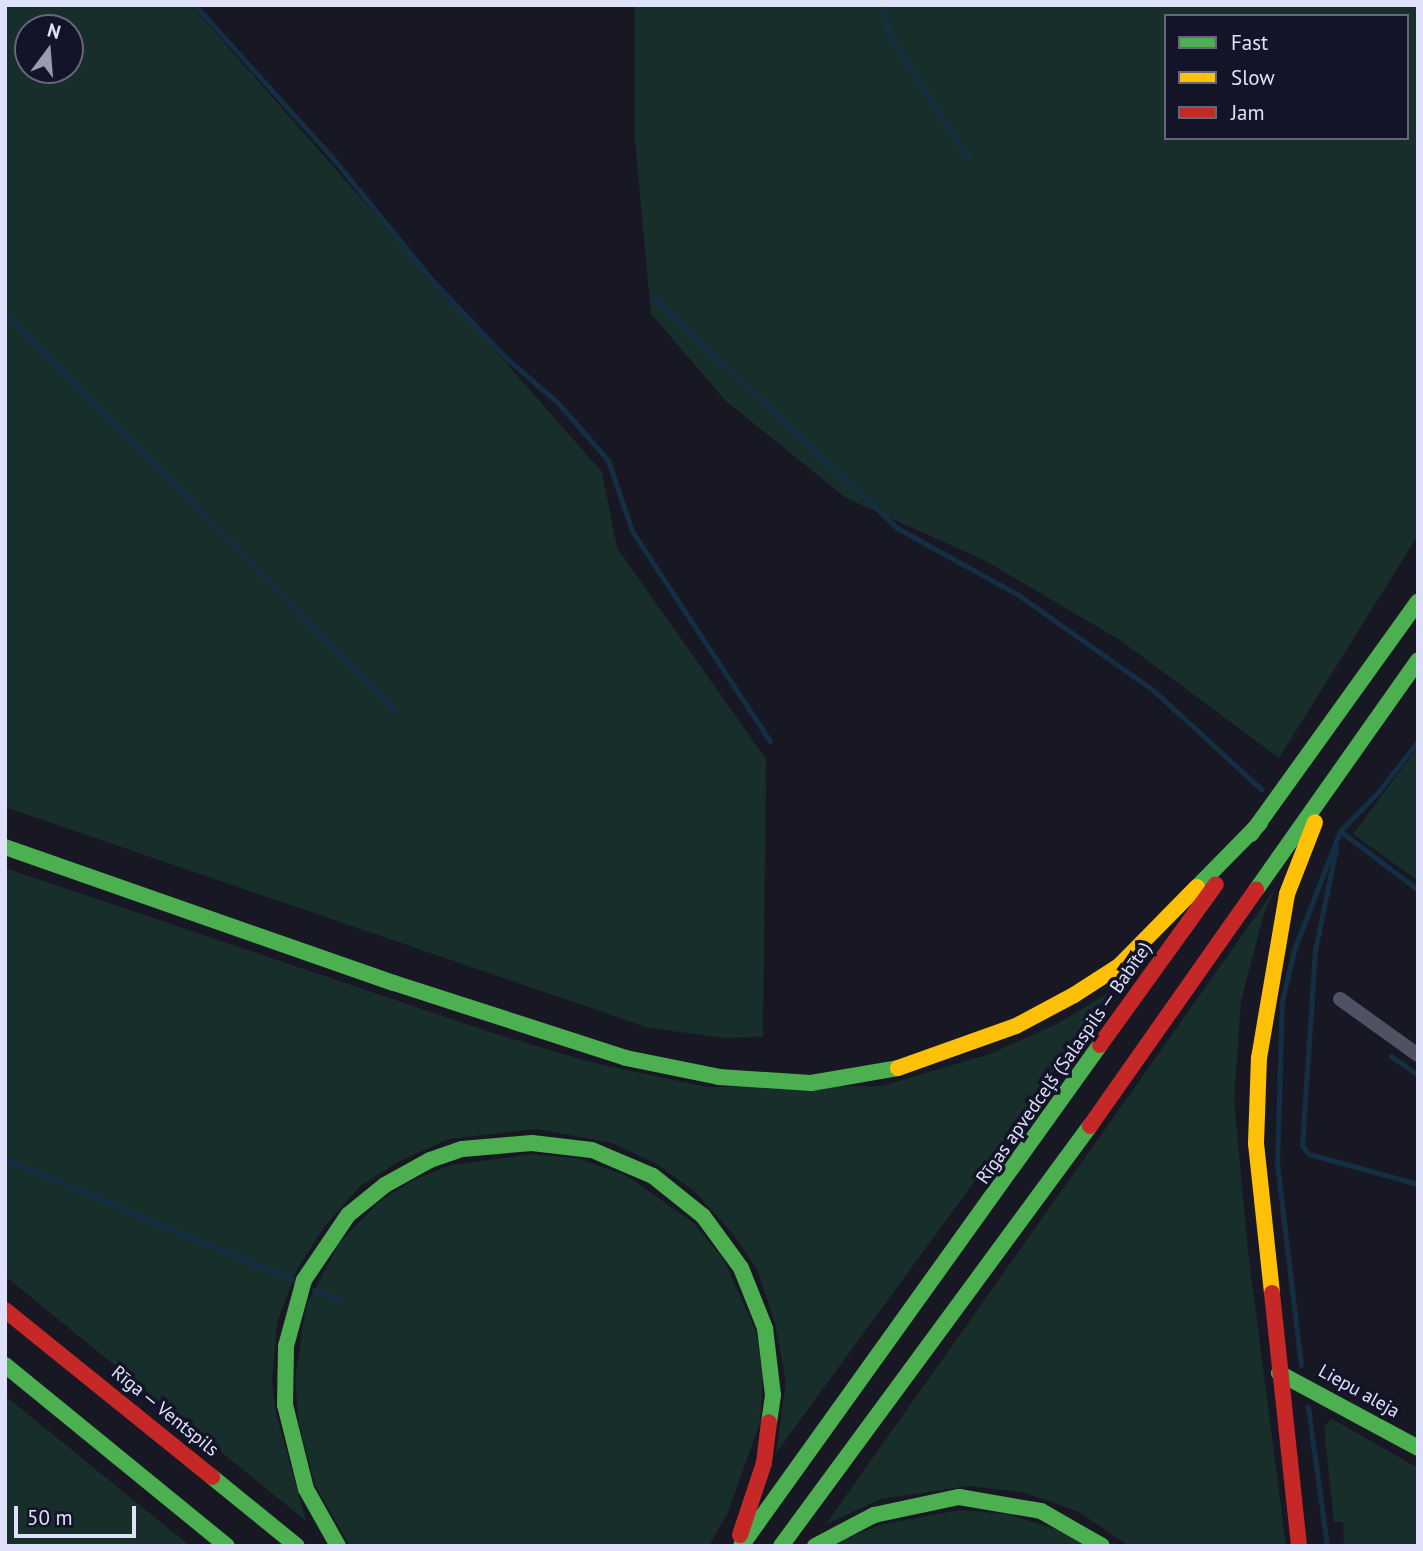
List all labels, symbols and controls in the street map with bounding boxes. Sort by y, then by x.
north arrow [14,14,84,84]
legend [1164,14,1409,140]
text: N [45,17,64,44]
text: Fast [1231,29,1268,56]
text: Slow [1231,64,1275,91]
text: Jam [1231,99,1265,126]
street label: Rīgas apvedceļš (Salaspils — Babīte) [971,936,1157,1190]
street label: Liepu aleja [1314,1359,1404,1423]
street label: Rīga — Ventspils [106,1360,224,1462]
scale bar [18,1492,140,1536]
text: 50 m [27,1504,73,1531]

